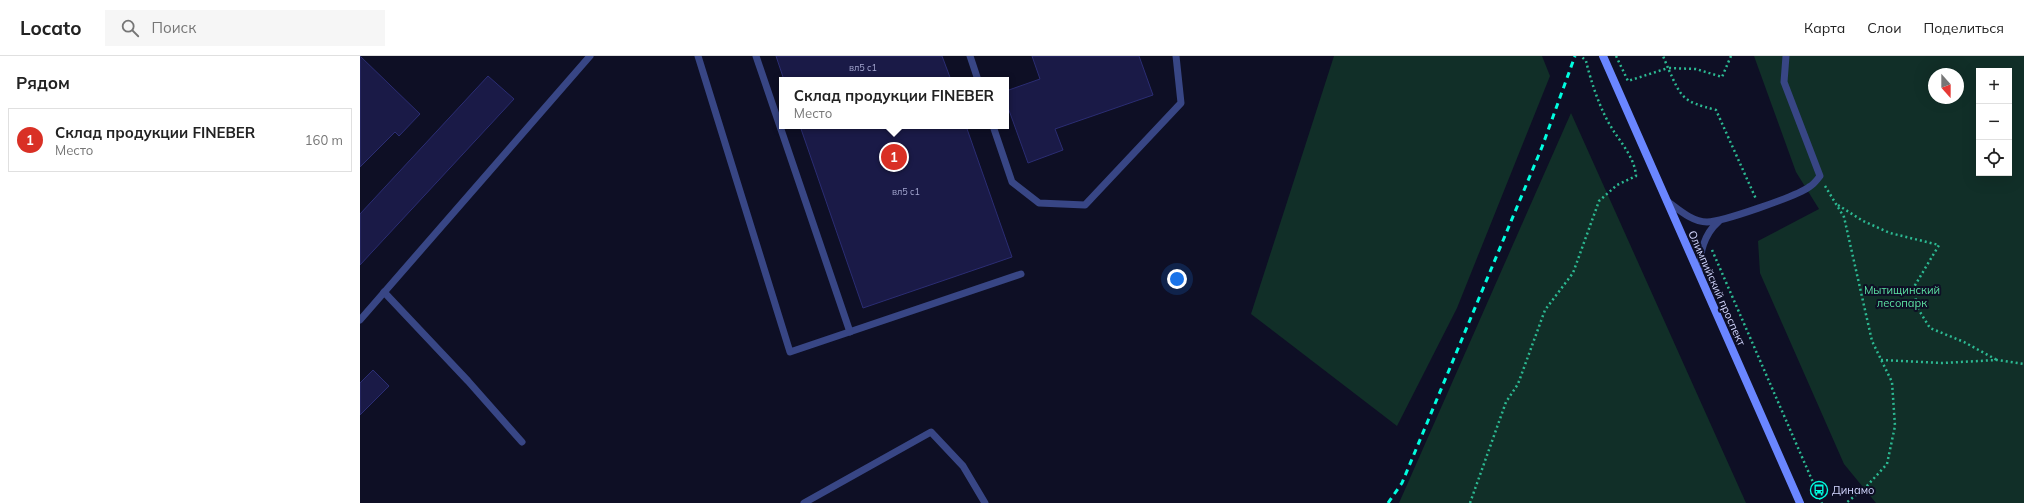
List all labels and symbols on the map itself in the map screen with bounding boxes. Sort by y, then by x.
house number: вл5 с1 [849,62,877,73]
north arrow [1928,68,1964,104]
pin: 1 [881,142,907,172]
house number: вл5 с1 [892,186,920,197]
street label: Олимпийский проспект [1685,228,1749,348]
your location [1167,269,1187,289]
park label: Мытищинский лесопарк [1864,283,1940,310]
bus stop icon: Динамо [1809,480,1829,500]
place label: Динамо [1832,483,1874,497]

